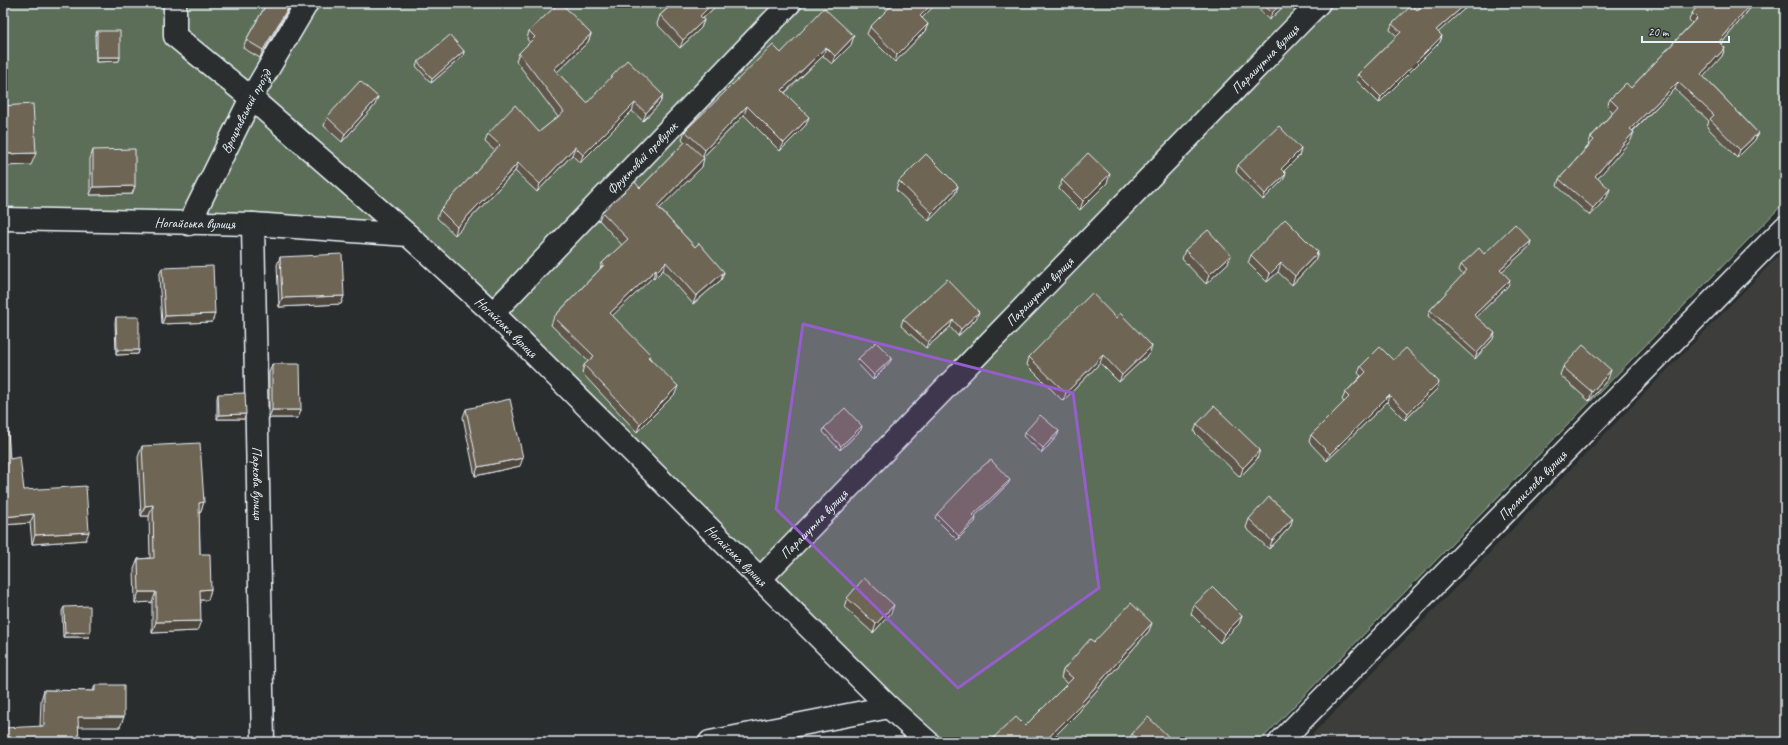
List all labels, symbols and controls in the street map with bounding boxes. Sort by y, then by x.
scale bar [1642,18,1729,44]
street label: Парашутна вулиця [1227,20,1303,97]
text: 20 m [1648,24,1670,40]
street label: Вроцлавський проїзд [217,65,275,156]
street label: Фруктовий провулок [603,116,682,198]
street label: Ногайська вулиця [155,214,236,232]
street label: Парашутна вулиця [1002,252,1077,330]
street label: Ногайська вулиця [472,292,542,362]
street label: Паркова вулиця [249,446,267,521]
street label: Промислова вулиця [1494,446,1571,523]
street label: Парашутна вулиця [776,485,852,562]
street label: Ногайська вулиця [702,521,771,590]

